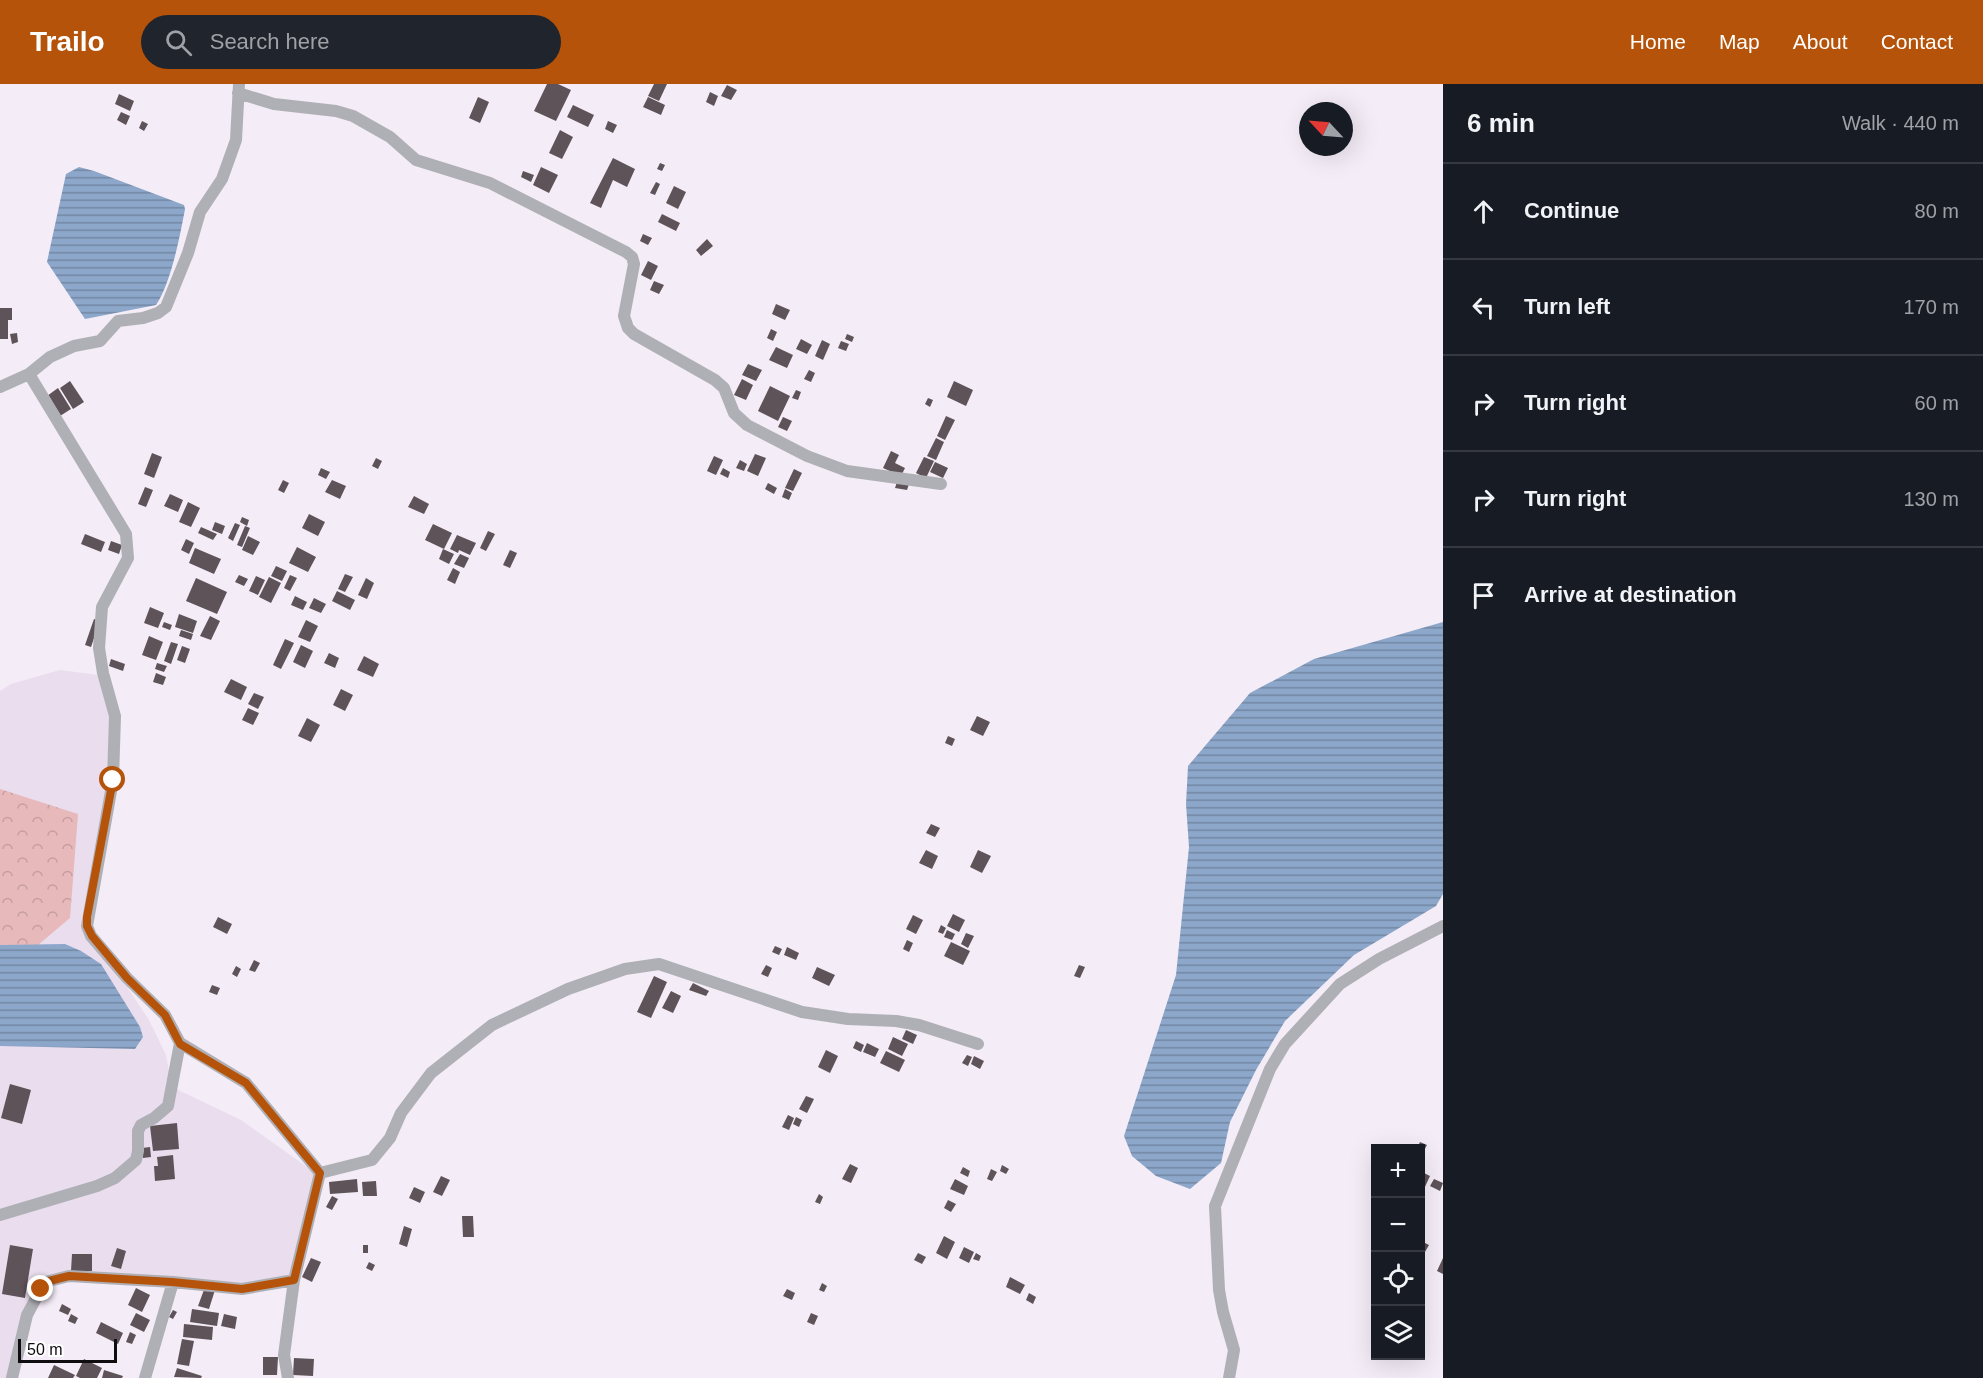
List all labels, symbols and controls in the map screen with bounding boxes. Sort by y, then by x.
search box [141,15,561,69]
text: Trailo [30,26,105,57]
icon: search [162,26,195,59]
text: Search here [210,29,330,54]
text: Home [1630,30,1686,53]
text: Map [1719,30,1760,53]
text: About [1793,30,1848,53]
text: Contact [1881,30,1953,53]
north arrow [1299,102,1353,156]
text: 6 min [1467,108,1535,138]
text: Walk · 440 m [1842,112,1959,134]
icon: ahead [1467,195,1500,228]
text: Continue [1524,198,1619,223]
text: 80 m [1915,200,1959,222]
icon: left [1467,291,1500,324]
text: Turn left [1524,294,1610,319]
text: 170 m [1903,296,1959,318]
icon: right [1467,387,1500,420]
text: Turn right [1524,390,1626,415]
text: 60 m [1915,392,1959,414]
icon: right [1467,483,1500,516]
text: Turn right [1524,486,1626,511]
text: 130 m [1903,488,1959,510]
icon: arrive [1467,579,1500,612]
text: Arrive at destination [1524,582,1737,607]
route start [99,766,125,792]
map controls [1371,1144,1425,1360]
button: + [1371,1144,1425,1198]
button: − [1371,1198,1425,1252]
button: locate [1371,1252,1425,1306]
route end [27,1275,53,1301]
button: layers [1371,1306,1425,1360]
scale bar [18,1336,117,1364]
text: 50 m [27,1341,63,1358]

